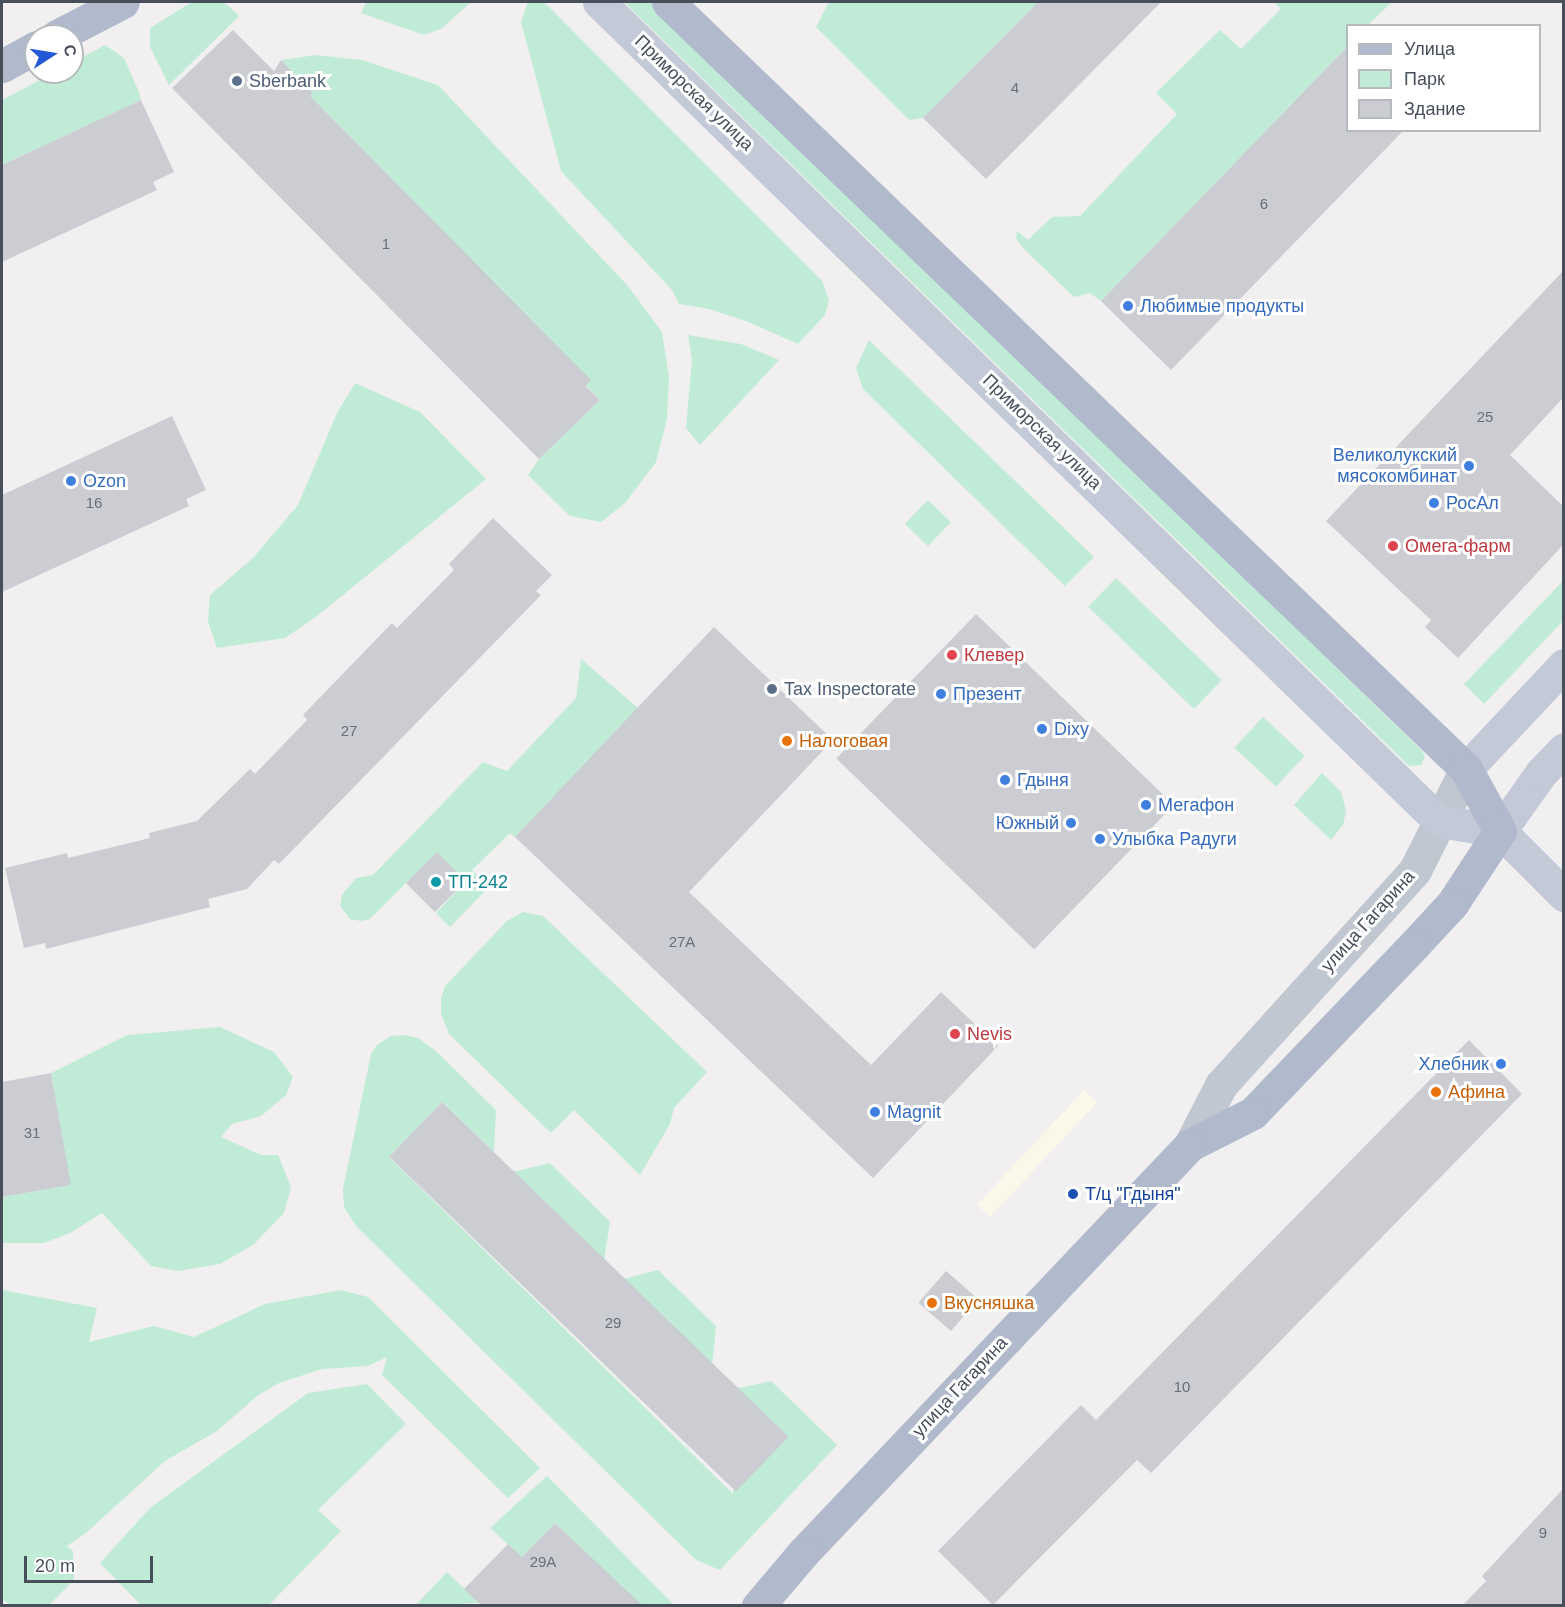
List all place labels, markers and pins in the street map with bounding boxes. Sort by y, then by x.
place label: Sberbank [249,70,326,92]
marker: Sberbank [230,74,244,88]
place label: Любимые продукты [1140,295,1304,317]
marker: Любимые продукты [1121,299,1135,313]
place label: Великолукский мясокомбинат [1333,445,1457,488]
marker: Великолукский мясокомбинат [1462,459,1476,473]
place label: Ozon [83,470,126,492]
marker: Ozon [64,474,78,488]
place label: РосАл [1446,492,1499,514]
marker: РосАл [1427,496,1441,510]
place label: Омега-фарм [1405,535,1511,557]
marker: Омега-фарм [1386,539,1400,553]
place label: Клевер [964,644,1024,666]
marker: Клевер [945,648,959,662]
place label: Tax Inspectorate [784,678,916,700]
marker: Tax Inspectorate [765,682,779,696]
place label: Презент [953,683,1022,705]
marker: Презент [934,687,948,701]
place label: Dixy [1054,718,1089,740]
marker: Dixy [1035,722,1049,736]
place label: Налоговая [799,730,888,752]
marker: Налоговая [780,734,794,748]
place label: Гдыня [1017,769,1069,791]
marker: Гдыня [998,773,1012,787]
place label: Мегафон [1158,794,1234,816]
marker: Мегафон [1139,798,1153,812]
place label: Южный [996,812,1059,834]
marker: Южный [1064,816,1078,830]
place label: Улыбка Радуги [1112,828,1237,850]
marker: Улыбка Радуги [1093,832,1107,846]
place label: ТП-242 [448,871,508,893]
marker: ТП-242 [429,875,443,889]
place label: Nevis [967,1023,1012,1045]
marker: Nevis [948,1027,962,1041]
place label: Хлебник [1419,1053,1489,1075]
marker: Хлебник [1494,1057,1508,1071]
place label: Афина [1448,1081,1505,1103]
marker: Афина [1429,1085,1443,1099]
place label: Magnit [887,1101,941,1123]
marker: Magnit [868,1105,882,1119]
place label: Т/ц "Гдыня" [1085,1183,1181,1205]
marker: Т/ц "Гдыня" [1066,1187,1080,1201]
place label: Вкусняшка [944,1292,1034,1314]
marker: Вкусняшка [925,1296,939,1310]

